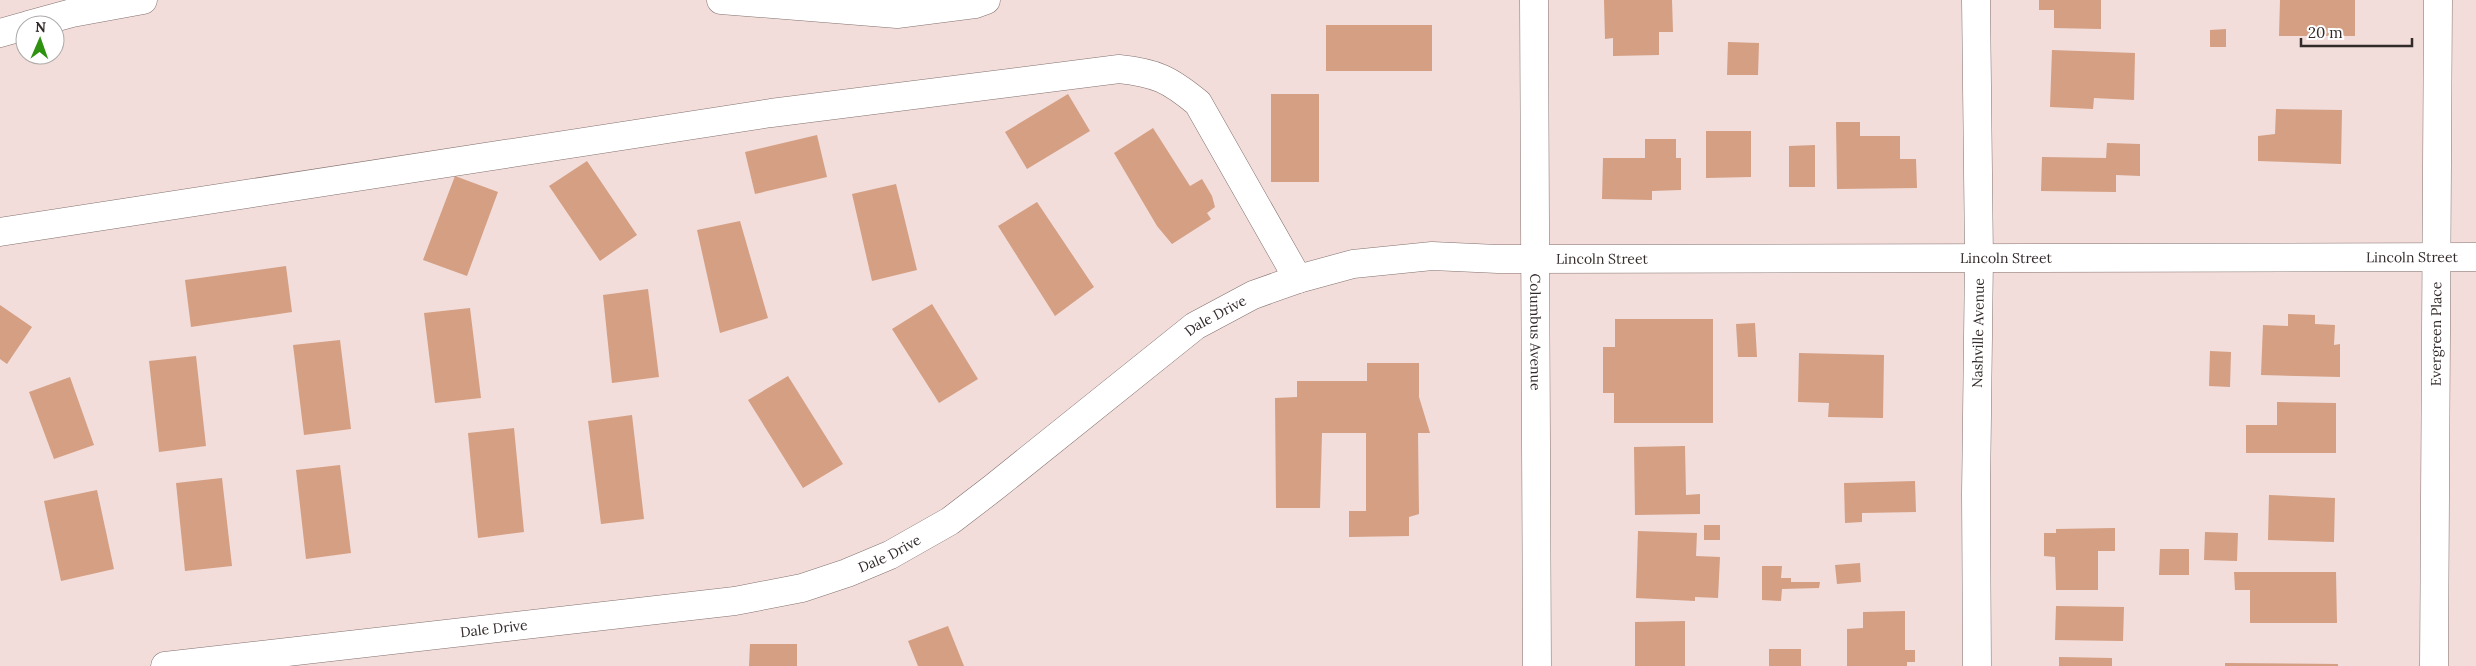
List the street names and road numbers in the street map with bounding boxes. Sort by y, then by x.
street label: Lincoln Street [2366,248,2458,266]
street label: Lincoln Street [1960,249,2052,267]
street label: Lincoln Street [1556,250,1648,268]
street label: Columbus Avenue [1526,273,1545,391]
street label: Nashville Avenue [1968,277,1988,388]
street label: Evergreen Place [2427,281,2445,386]
street label: Dale Drive [1181,291,1250,340]
street label: Dale Drive [855,530,924,576]
street label: Dale Drive [459,616,529,641]

